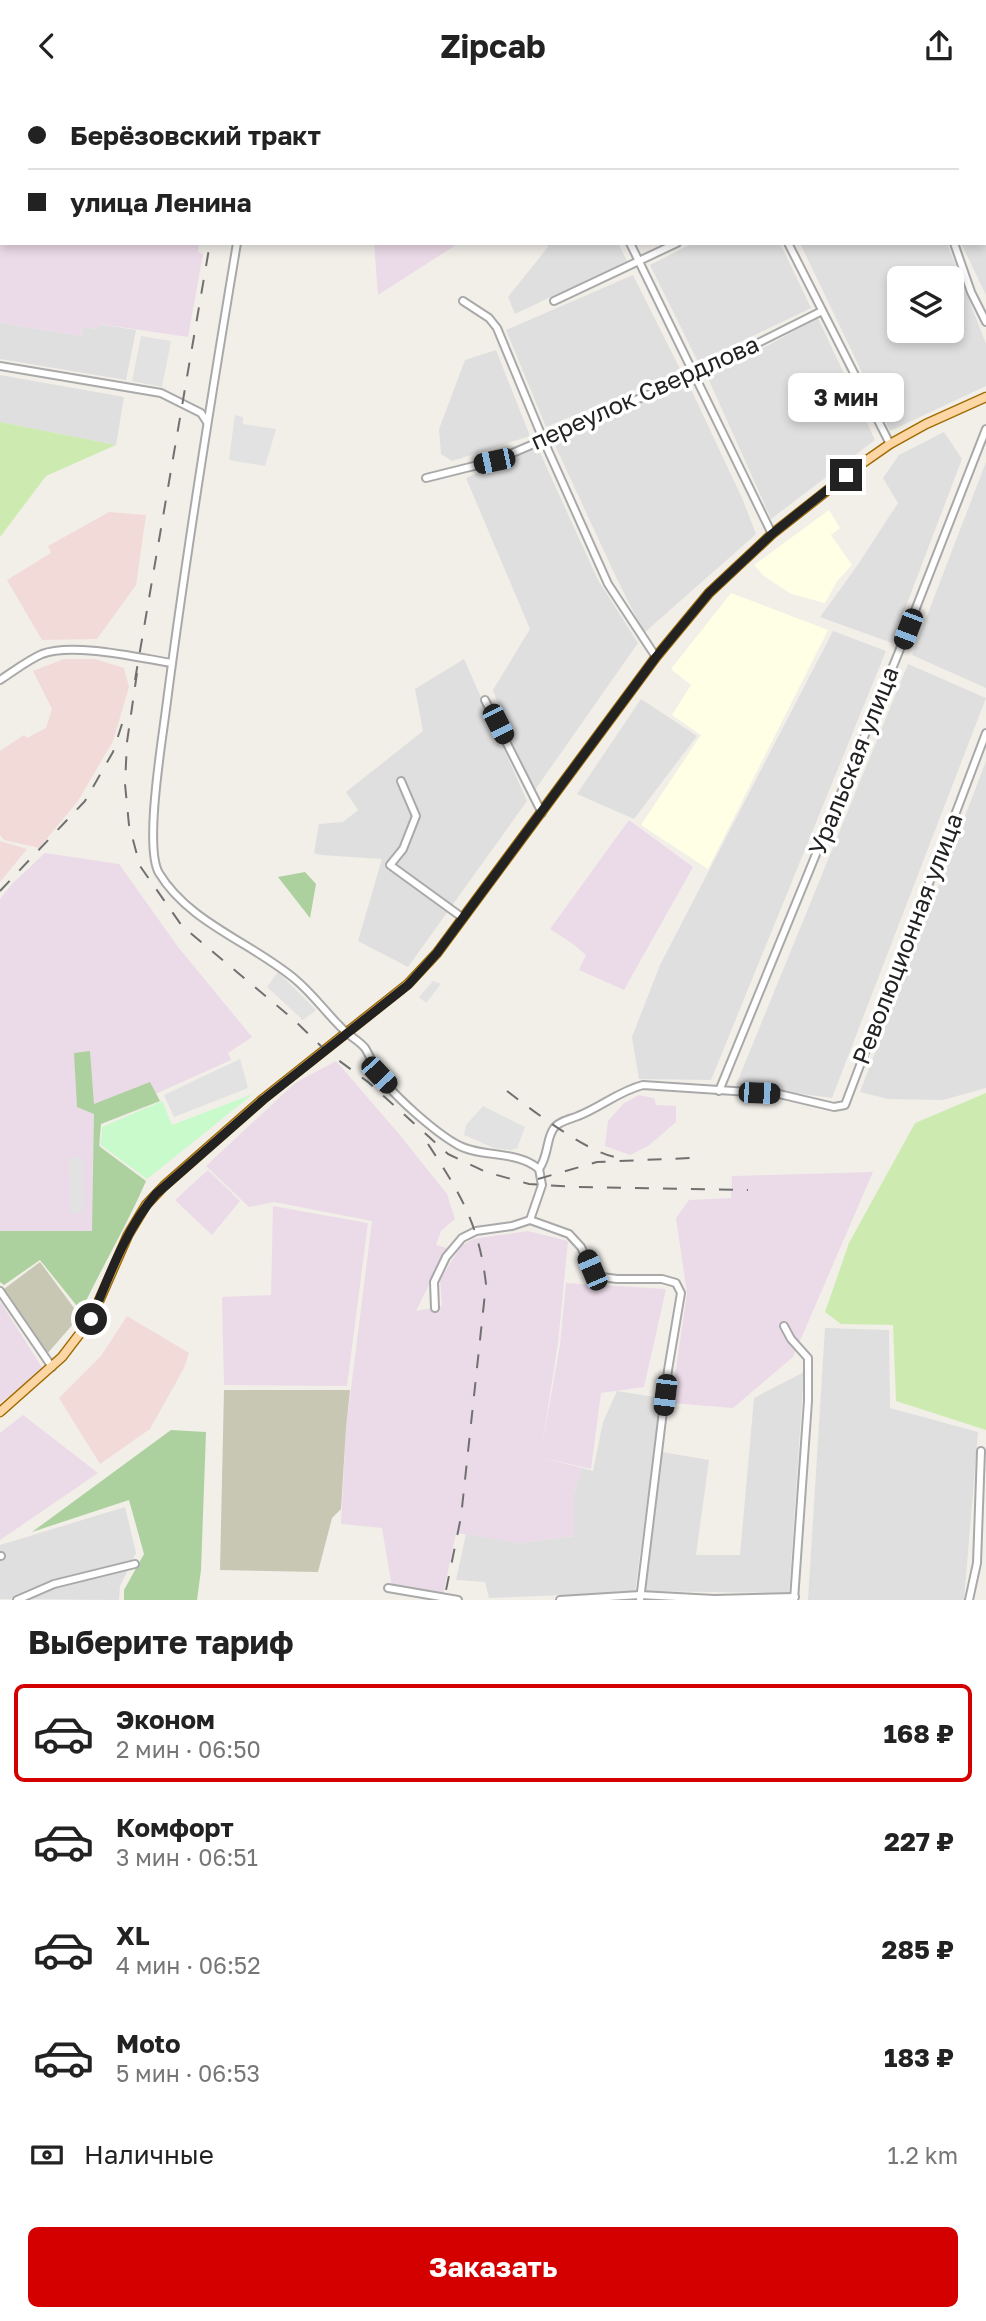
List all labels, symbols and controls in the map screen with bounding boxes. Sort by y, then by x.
icon: back [28,27,66,65]
text: Zipcab [440,27,546,65]
icon: share [920,27,958,65]
text: Берёзовский тракт [70,120,321,151]
text: улица Ленина [70,187,252,218]
map controls [887,266,964,343]
button: layers [887,266,964,343]
street label: переулок Свердлова [526,328,763,455]
callout: 3 мин [788,373,904,423]
text: 3 мин [814,383,878,411]
car [472,446,517,476]
route end [830,459,862,491]
car [891,606,926,652]
street label: Уральская улица [802,662,904,859]
car [480,701,517,747]
street label: Революционная улица [845,809,968,1068]
car [357,1052,402,1098]
car [738,1082,781,1104]
car [575,1247,610,1293]
route start [75,1303,107,1335]
car [653,1373,678,1417]
text: Выберите тариф [28,1623,294,1661]
icon: car [32,1702,95,1765]
text: Эконом [116,1704,215,1735]
text: 168 ₽ [883,1718,954,1749]
text: 2 мин · 06:50 [116,1735,261,1763]
icon: car [32,1810,95,1873]
text: Комфорт [116,1812,234,1843]
text: 227 ₽ [884,1826,954,1857]
text: 3 мин · 06:51 [116,1843,258,1871]
icon: car [32,1918,95,1981]
text: XL [116,1920,150,1951]
text: 285 ₽ [882,1934,954,1965]
text: 4 мин · 06:52 [116,1951,261,1979]
icon: car [32,2026,95,2089]
text: Moto [116,2028,181,2059]
text: 183 ₽ [884,2042,954,2073]
text: 5 мин · 06:53 [116,2059,260,2087]
icon: cash [28,2136,66,2174]
text: Наличные [84,2139,214,2170]
text: 1.2 km [888,2141,958,2169]
button: Заказать [28,2227,958,2307]

